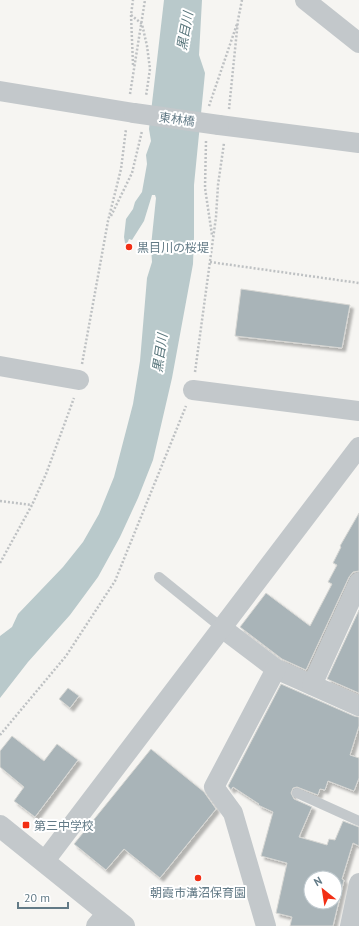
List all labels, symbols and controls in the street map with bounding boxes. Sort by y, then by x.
water label: 黒目川 [173,8,197,52]
street label: 東林橋 [158,109,196,129]
place label: 黒目川の桜堤 [137,240,209,255]
marker: 黒目川の桜堤 [124,242,134,252]
water label: 黒目川 [149,331,171,374]
place label: 第三中学校 [34,818,94,833]
marker: 第三中学校 [21,820,31,830]
north arrow [303,870,343,910]
marker: 朝霞市溝沼保育園 [193,873,203,883]
text: N [311,873,325,889]
scale bar [18,884,68,910]
place label: 朝霞市溝沼保育園 [150,885,246,900]
text: 20 m [24,890,50,905]

